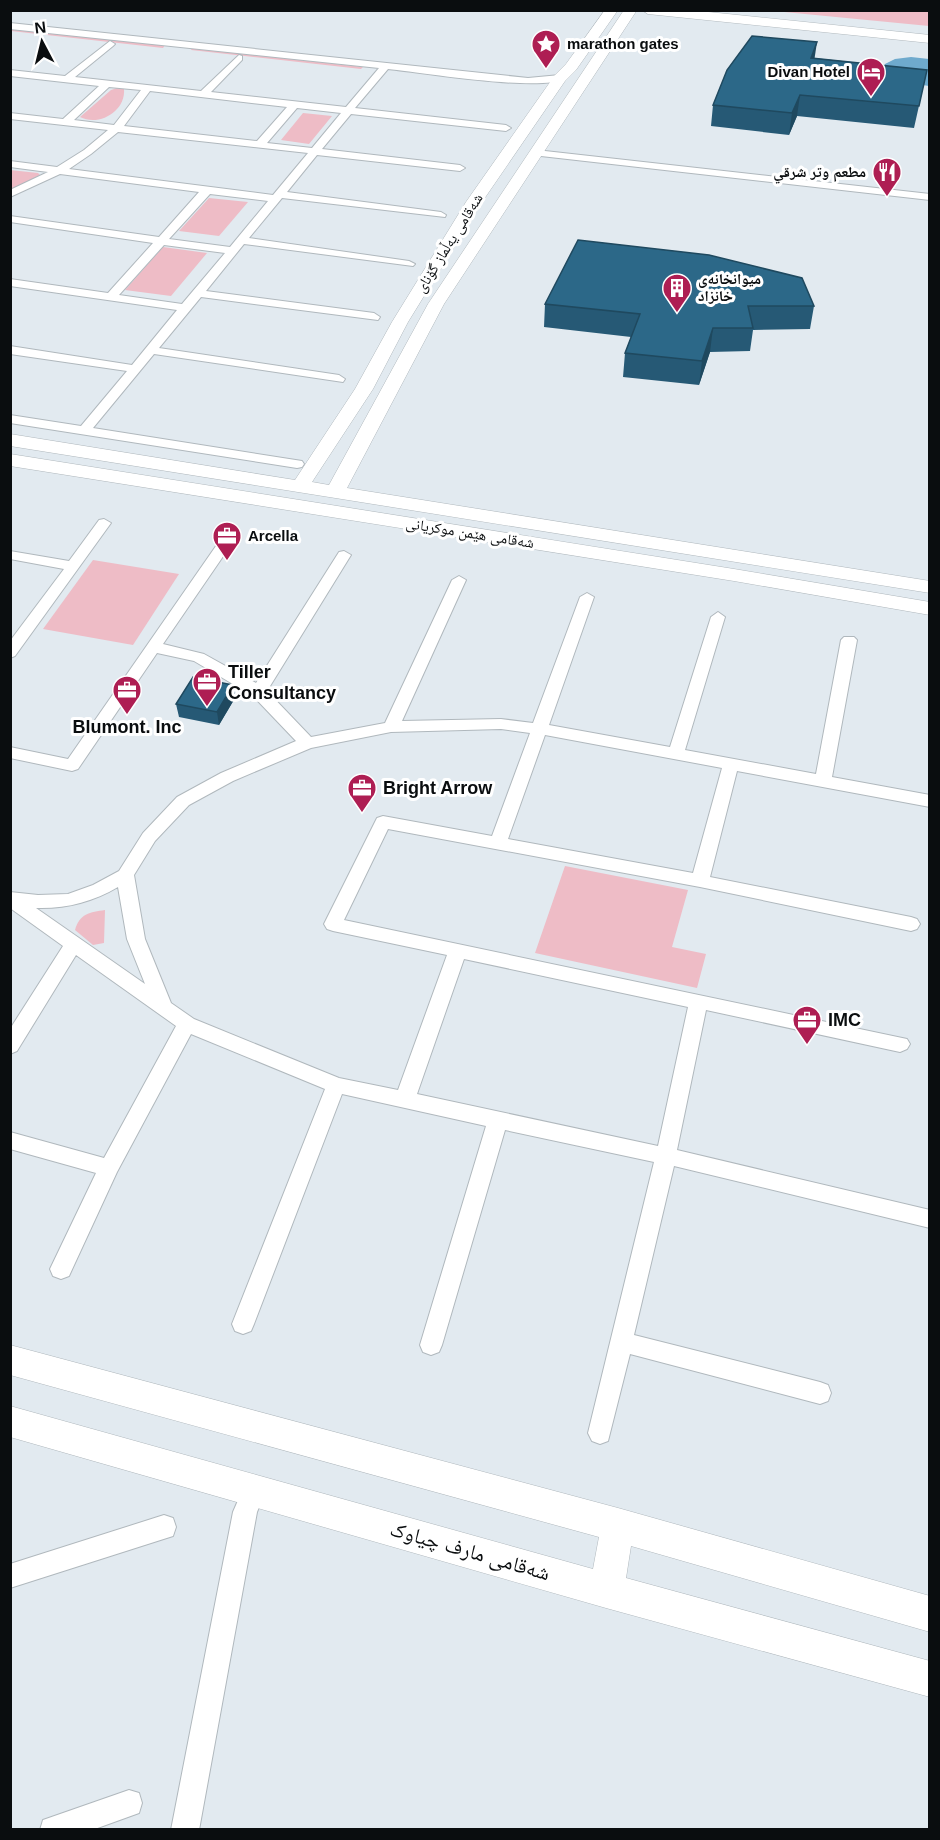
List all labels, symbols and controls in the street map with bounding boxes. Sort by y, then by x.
north arrow [12,12,72,72]
text: N [33,18,47,37]
place icon: marathon gates [530,28,562,70]
place label: marathon gates [567,35,679,52]
hotel icon: Divan Hotel [855,56,887,98]
place label: Divan Hotel [767,63,850,80]
restaurant icon: مطعم وتر شرقي [871,156,903,198]
place label: مطعم وتر شرقي [773,163,866,184]
street label: شەقامی یەڵماز گۆنای [411,190,488,296]
place label: میوانخانەی خانزاد [698,270,761,304]
building icon: میوانخانەی خانزاد [661,272,693,314]
street label: شەقامی هێمن موکریانی [404,514,536,553]
office icon: Arcella [211,520,243,562]
place label: Arcella [248,527,299,544]
place label: Tiller Consultancy [228,662,336,703]
office icon: Tiller Consultancy [191,666,223,708]
office icon: Blumont. Inc [111,674,143,716]
place label: Blumont. Inc [73,717,182,737]
office icon: Bright Arrow [346,772,378,814]
place label: Bright Arrow [383,778,493,798]
office icon: IMC [791,1004,823,1046]
place label: IMC [828,1010,861,1030]
street label: شەقامی مارف چیاوک [387,1517,553,1586]

